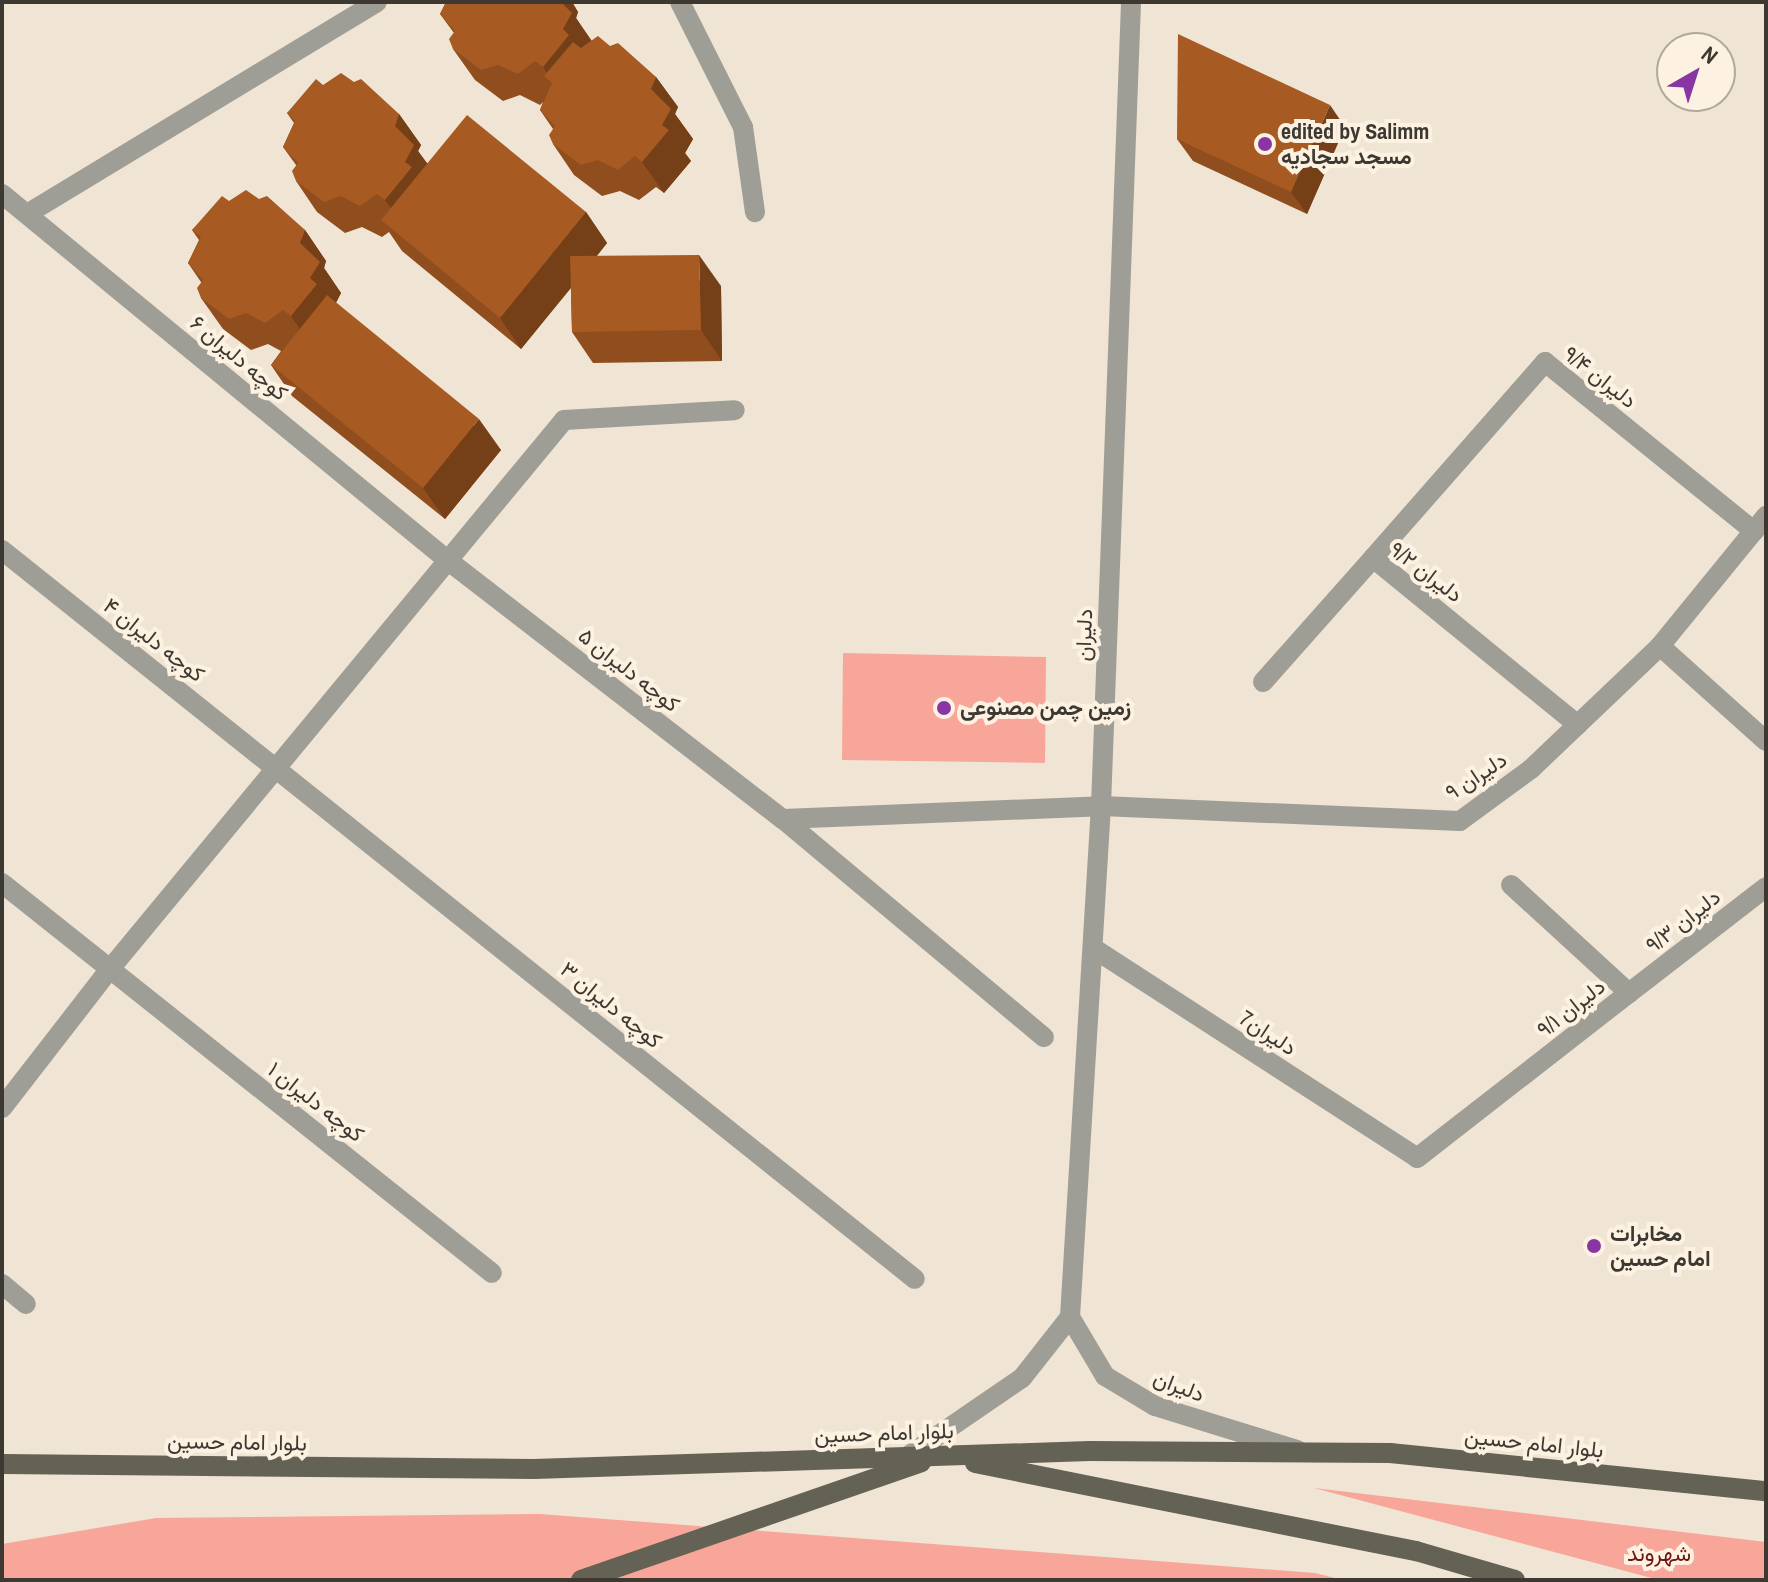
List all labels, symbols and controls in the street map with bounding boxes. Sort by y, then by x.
north arrow [1656,32,1736,112]
text: N [1695,39,1724,71]
place label: edited by Salimm مسجد سجادیه [1281,118,1429,170]
marker: edited by Salimm مسجد سجادیه [1256,135,1274,153]
street label: کوچه دلیران ۶ [185,310,293,406]
street label: دلیران ۹/۴ [1558,340,1642,414]
street label: دلیران ۹/۲ [1384,536,1468,608]
street label: کوچه دلیران ۴ [98,592,210,688]
street label: دلیران [1070,608,1098,662]
street label: کوچه دلیران ۵ [573,622,685,718]
place label: زمین چمن مصنوعی [960,695,1131,721]
marker: زمین چمن مصنوعی [935,699,953,717]
street label: دلیران ۹ [1440,746,1512,806]
street label: دلیران ۹/۳ [1640,884,1726,958]
street label: کوچه دلیران ۳ [555,956,667,1054]
street label: دلیران ۹/۱ [1532,973,1610,1043]
street label: دلیران7 [1235,1005,1301,1061]
street label: کوچه دلیران ۱ [263,1056,369,1148]
place label: مخابرات امام حسین [1610,1220,1711,1272]
marker: مخابرات امام حسین [1585,1237,1603,1255]
street label: دلیران [1150,1364,1208,1408]
street label: بلوار امام حسین [814,1417,954,1449]
street label: بلوار امام حسین [1463,1423,1605,1463]
street label: بلوار امام حسین [167,1428,307,1456]
park label: شهروند [1627,1541,1691,1567]

